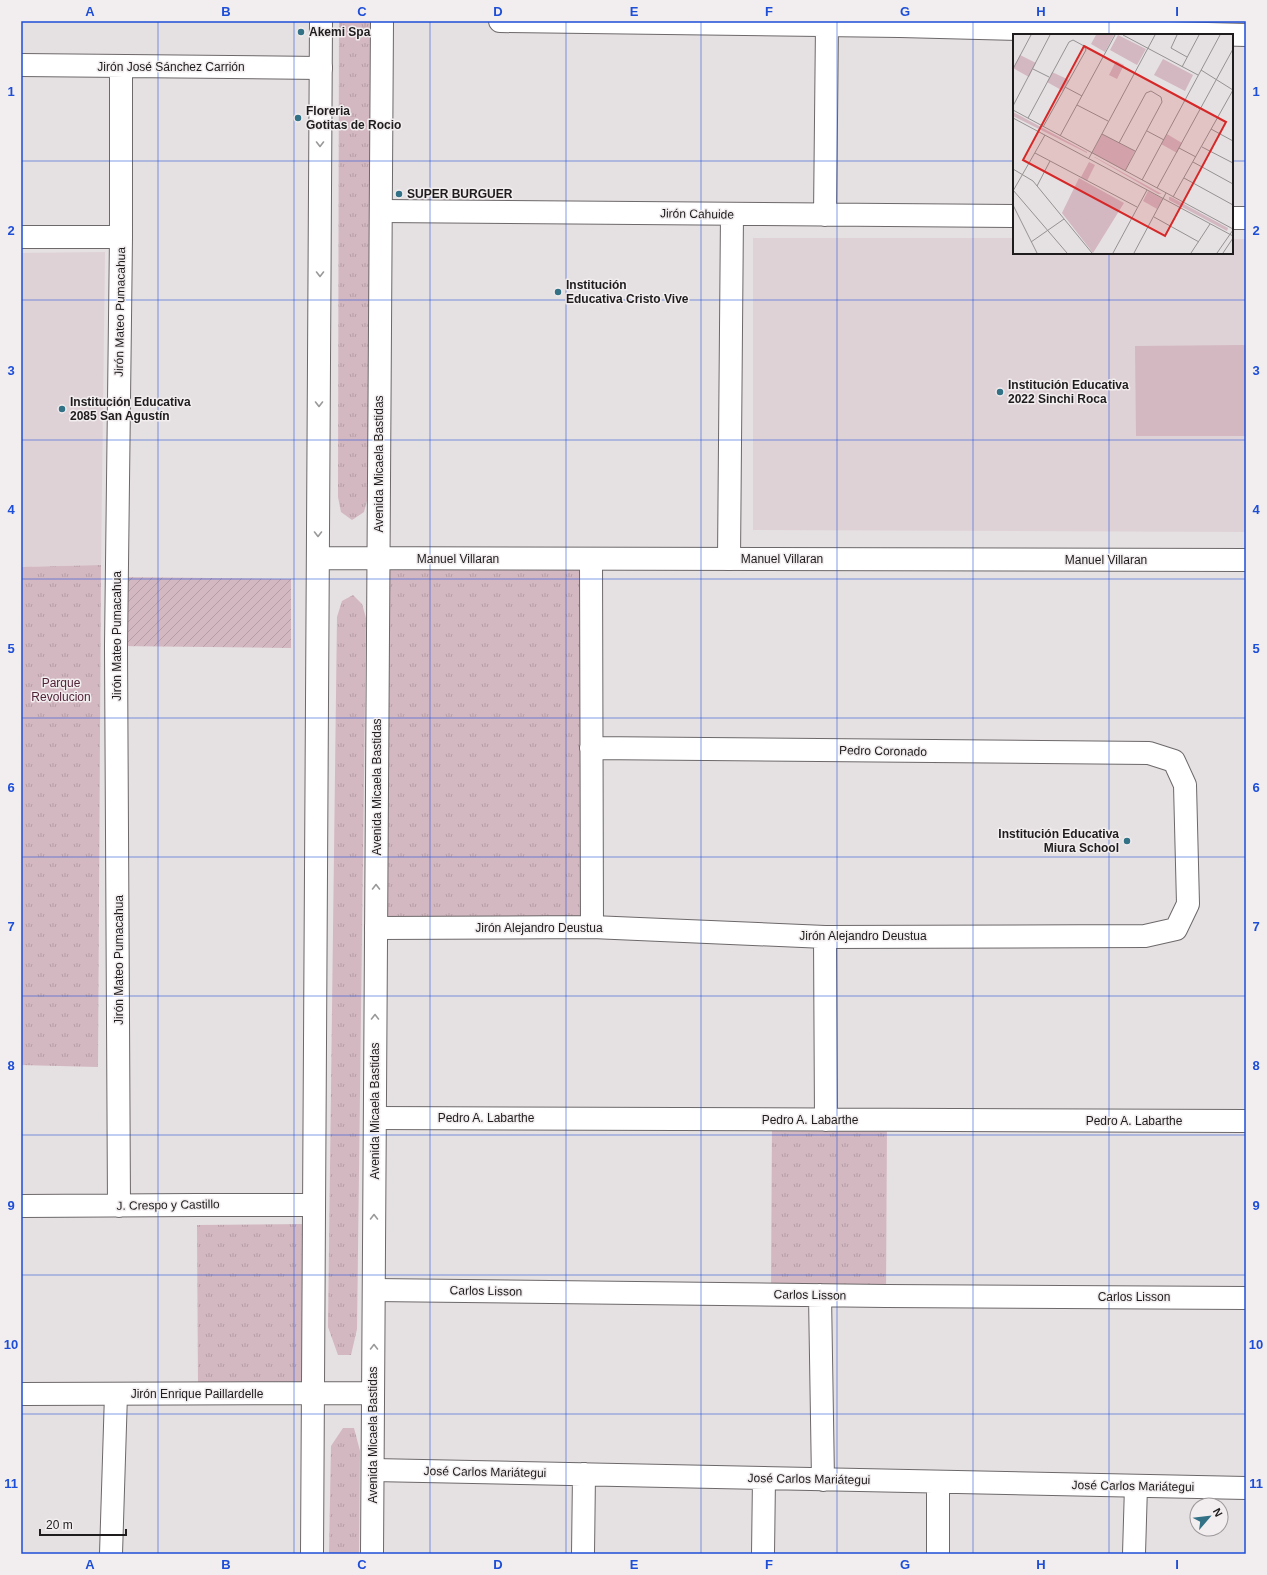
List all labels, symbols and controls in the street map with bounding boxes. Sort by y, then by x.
text: A [85,4,95,19]
text: B [221,4,231,19]
text: C [357,4,367,19]
text: D [493,4,503,19]
text: E [630,4,639,19]
text: F [765,4,773,19]
text: G [900,4,910,19]
text: H [1036,4,1046,19]
text: I [1175,4,1179,19]
place label: Akemi Spa [309,25,371,39]
marker: Akemi Spa [296,27,306,37]
inset map [1013,34,1233,254]
street label: Jirón José Sánchez Carrión [97,60,245,74]
text: 1 [7,84,15,99]
text: 1 [1252,84,1260,99]
place label: Floreria Gotitas de Rocio [306,104,401,132]
marker: Floreria Gotitas de Rocio [293,113,303,123]
one-way arrow [316,141,324,147]
place label: SUPER BURGUER [407,187,513,201]
marker: SUPER BURGUER [394,189,404,199]
street label: Jirón Cahuide [660,206,734,222]
text: 2 [7,223,15,238]
text: 2 [1252,223,1260,238]
street label: Jirón Mateo Pumacahua [112,247,128,377]
one-way arrow [316,271,324,277]
place label: Institución Educativa Cristo Vive [566,278,689,306]
marker: Institución Educativa Cristo Vive [553,287,563,297]
text: 3 [7,363,15,378]
text: 3 [1252,363,1260,378]
place label: Institución Educativa 2022 Sinchi Roca [1008,378,1129,406]
marker: Institución Educativa 2022 Sinchi Roca [995,387,1005,397]
place label: Institución Educativa 2085 San Agustín [70,395,191,423]
street label: Avenida Micaela Bastidas [372,395,386,533]
one-way arrow [315,401,323,407]
marker: Institución Educativa 2085 San Agustín [57,404,67,414]
text: 4 [7,502,15,517]
text: 4 [1252,502,1260,517]
one-way arrow [314,531,322,537]
street label: Manuel Villaran [417,552,499,566]
street label: Manuel Villaran [741,552,823,566]
street label: Manuel Villaran [1065,553,1147,567]
street label: Jirón Mateo Pumacahua [110,571,124,701]
text: 5 [7,641,15,656]
text: 5 [1252,641,1260,656]
park label: Parque Revolucion [31,676,91,704]
street label: Avenida Micaela Bastidas [370,718,384,856]
street label: Pedro Coronado [839,743,927,759]
text: 6 [7,780,15,795]
text: 6 [1252,780,1260,795]
place label: Institución Educativa Miura School [998,827,1119,855]
marker: Institución Educativa Miura School [1122,836,1132,846]
one-way arrow [372,884,380,890]
street label: Jirón Mateo Pumacahua [112,895,126,1025]
text: 7 [7,919,15,934]
text: 7 [1252,919,1260,934]
street label: Jirón Alejandro Deustua [475,921,603,935]
street label: Jirón Alejandro Deustua [799,929,927,943]
one-way arrow [371,1014,379,1020]
street label: Avenida Micaela Bastidas [368,1042,382,1180]
text: 8 [7,1058,15,1073]
text: 8 [1252,1058,1260,1073]
street label: Pedro A. Labarthe [438,1111,535,1125]
street label: Pedro A. Labarthe [762,1113,859,1127]
street label: Pedro A. Labarthe [1086,1114,1183,1128]
street label: J. Crespo y Castillo [116,1197,220,1213]
text: 9 [7,1198,15,1213]
text: 9 [1252,1198,1260,1213]
one-way arrow [370,1214,378,1220]
street label: Carlos Lisson [450,1283,522,1299]
street label: Carlos Lisson [774,1287,846,1303]
street label: Carlos Lisson [1098,1290,1170,1304]
text: 10 [4,1337,18,1352]
text: 10 [1249,1337,1263,1352]
one-way arrow [370,1344,378,1350]
street label: Avenida Micaela Bastidas [366,1366,380,1504]
street label: Jirón Enrique Paillardelle [131,1387,264,1401]
street label: José Carlos Mariátegui [424,1464,546,1480]
street label: José Carlos Mariátegui [748,1471,870,1487]
text: 11 [4,1476,18,1491]
text: 11 [1249,1476,1263,1491]
street label: José Carlos Mariátegui [1072,1478,1194,1494]
north arrow [1189,1497,1229,1537]
text: N [1211,1506,1225,1519]
scale bar [40,1511,126,1537]
text: 20 m [46,1518,73,1532]
text: A [85,1557,95,1572]
text: B [221,1557,231,1572]
text: C [357,1557,367,1572]
text: D [493,1557,503,1572]
text: E [630,1557,639,1572]
text: F [765,1557,773,1572]
text: G [900,1557,910,1572]
text: H [1036,1557,1046,1572]
text: I [1175,1557,1179,1572]

